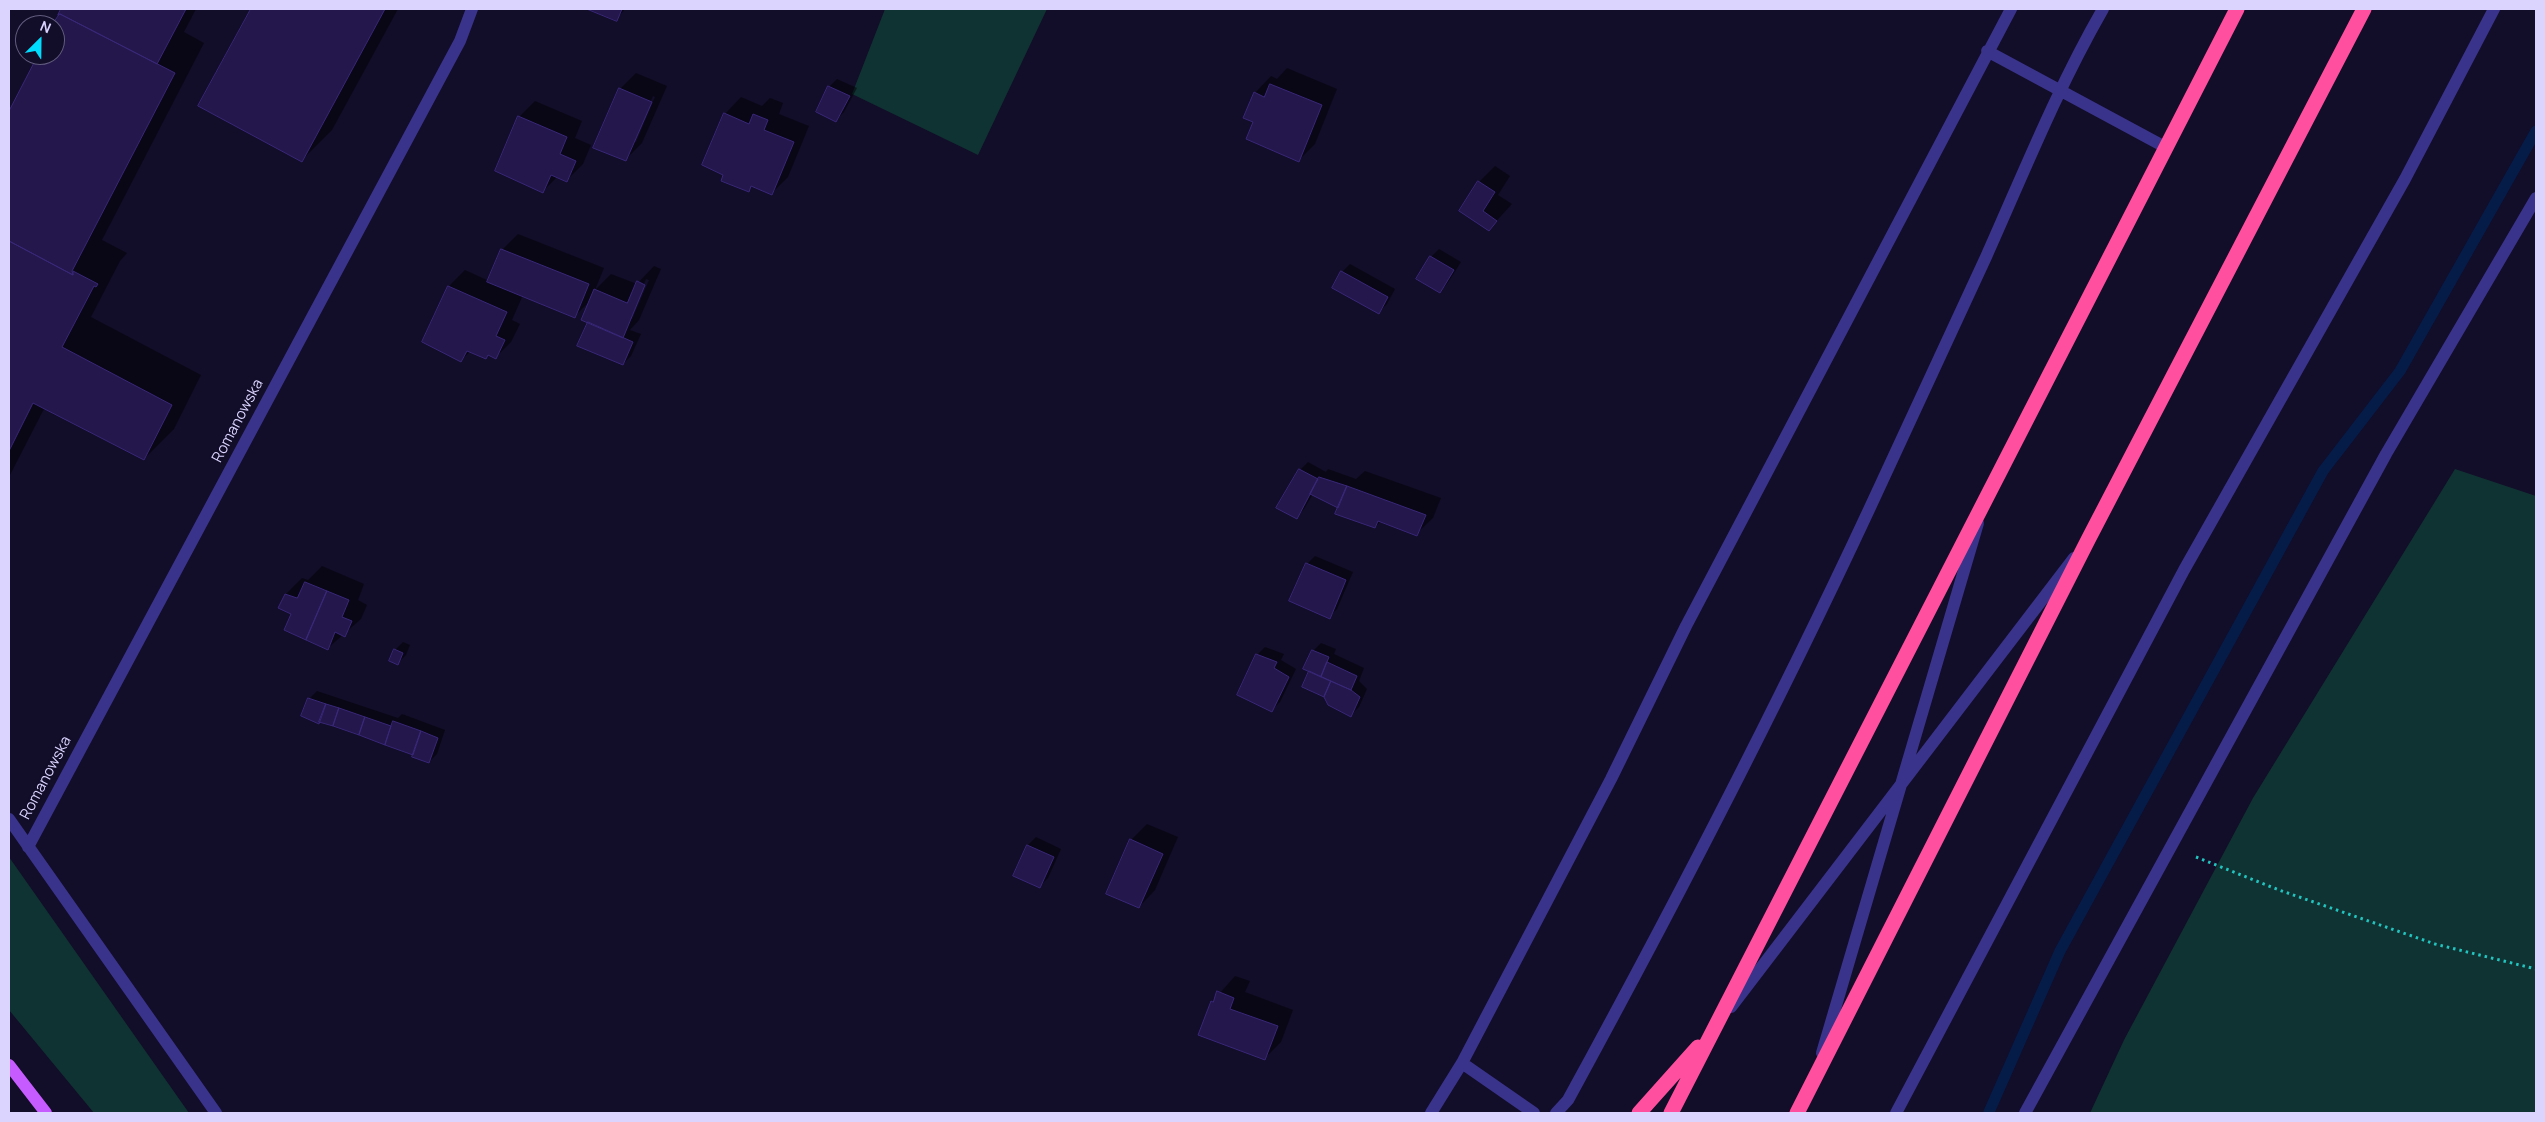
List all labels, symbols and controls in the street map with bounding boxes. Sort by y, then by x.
north arrow [15,15,65,65]
text: N [37,16,54,37]
street label: Romanowska [209,376,267,466]
street label: Romanowska [17,733,75,823]

